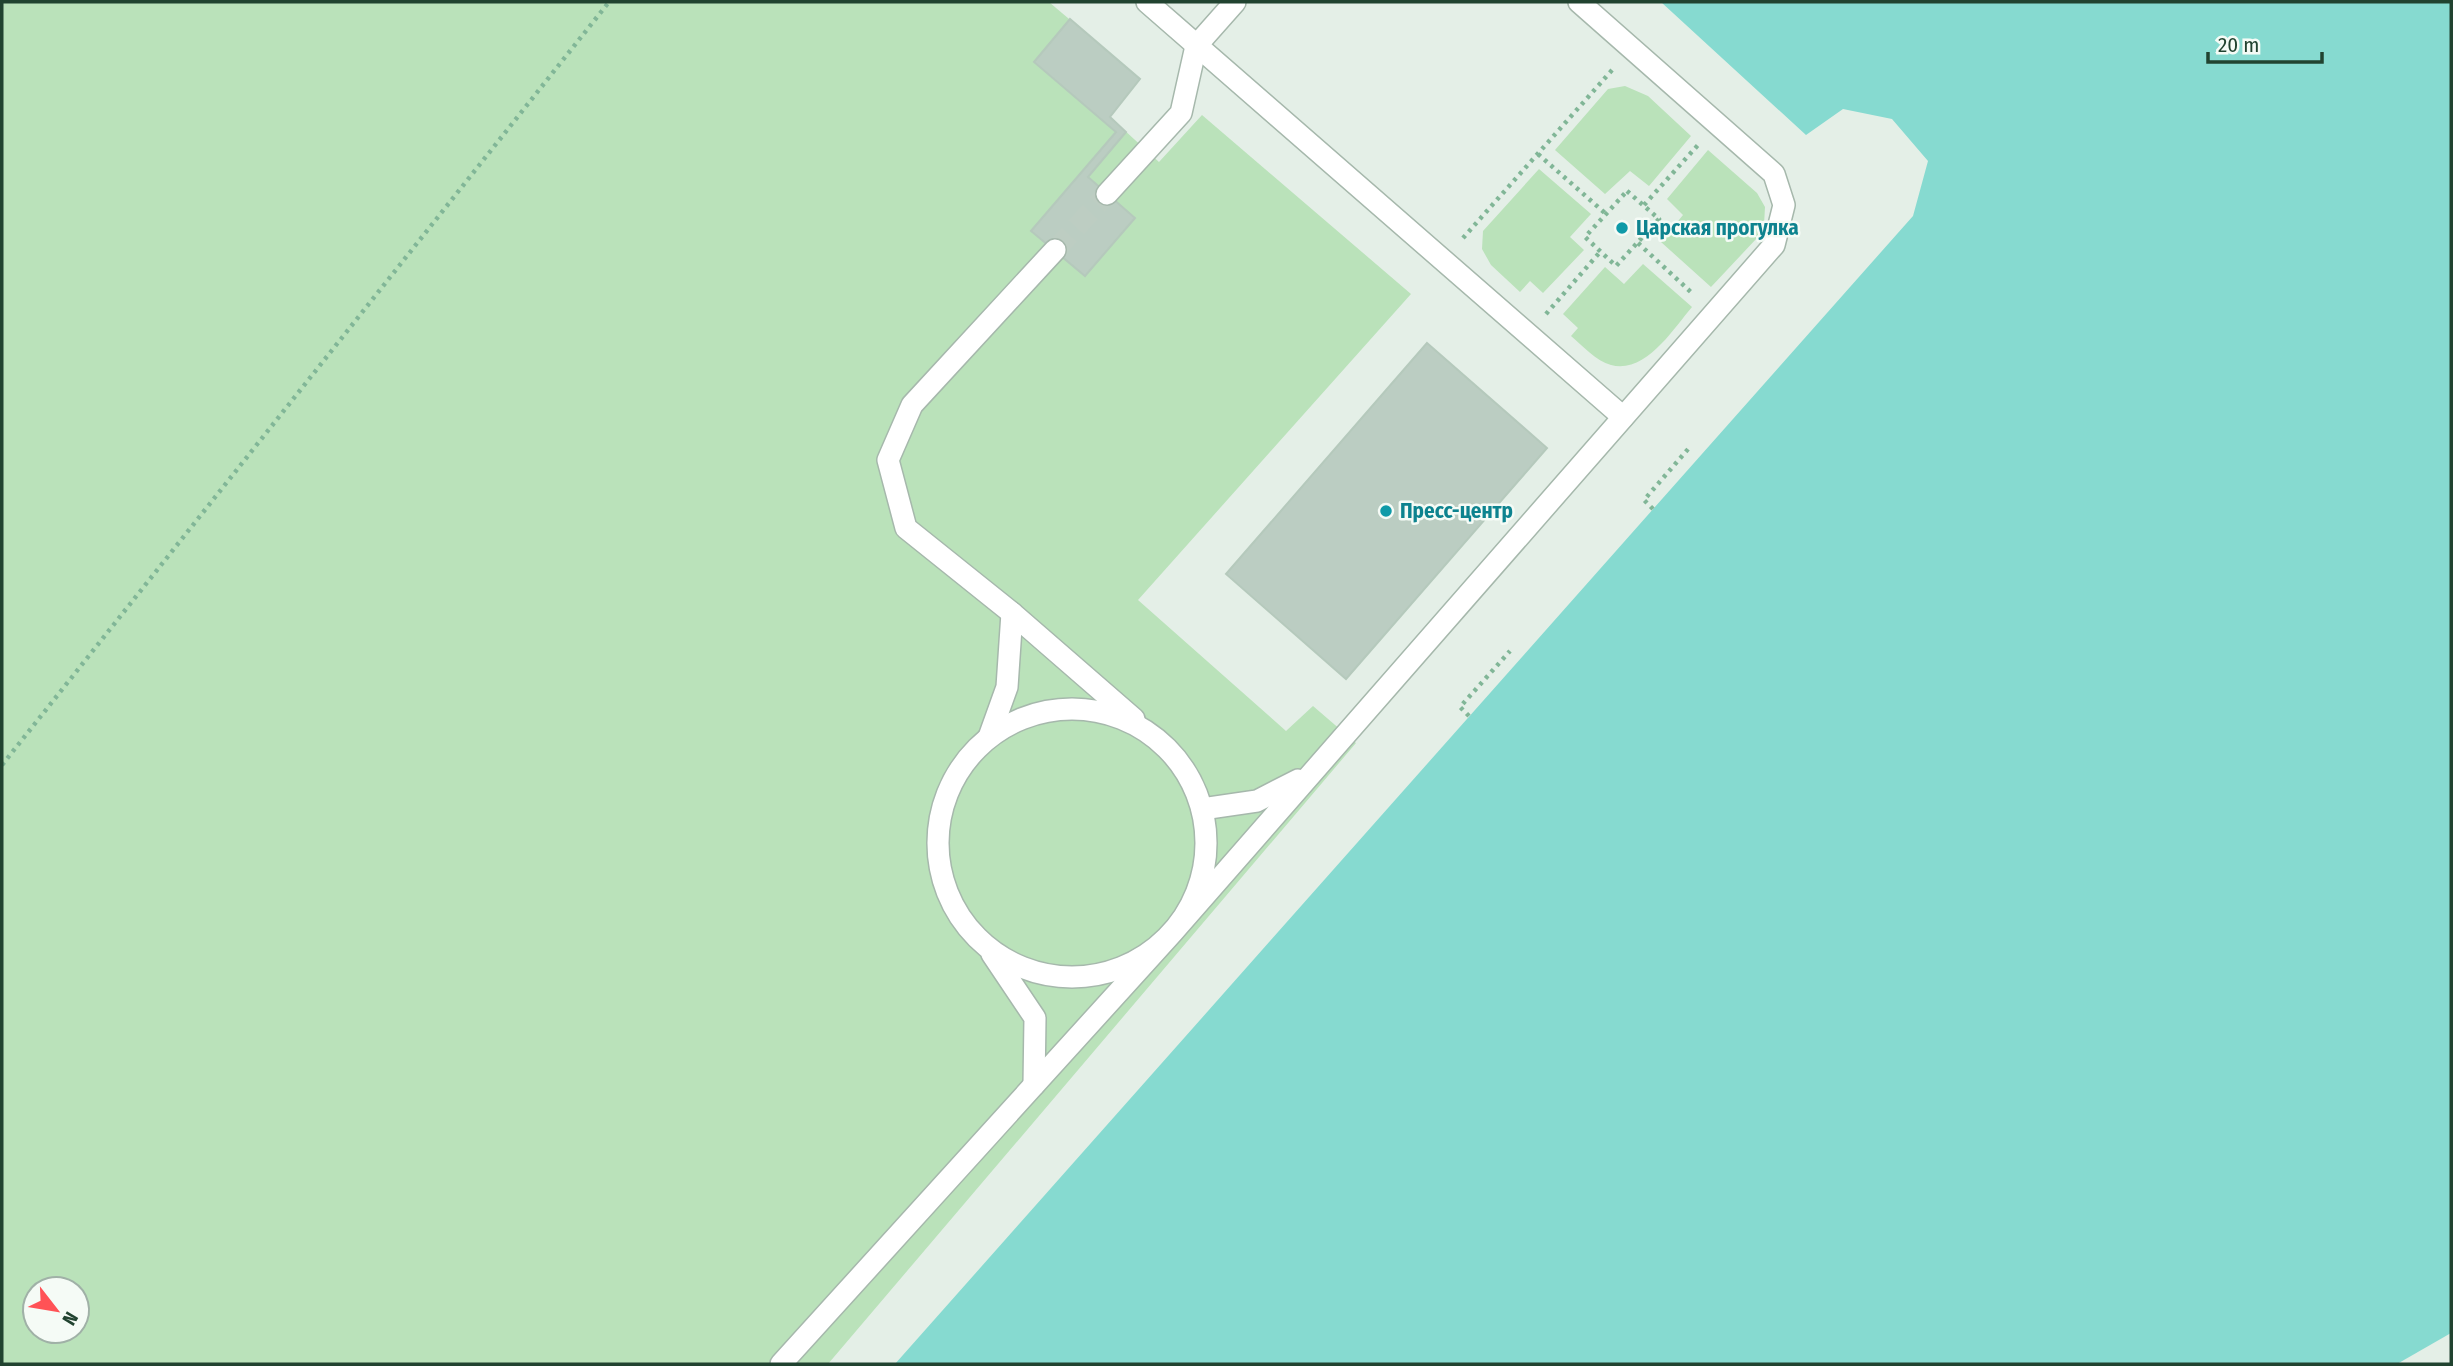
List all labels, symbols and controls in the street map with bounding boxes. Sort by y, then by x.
scale bar [2208,21,2322,65]
text: 20 m [2218,32,2259,58]
place label: Царская прогулка [1636,215,1799,241]
marker: Царская прогулка [1614,220,1630,236]
place label: Пресс-центр [1400,498,1513,524]
marker: Пресс-центр [1378,503,1394,519]
north arrow [21,1275,91,1345]
text: N [57,1308,83,1329]

